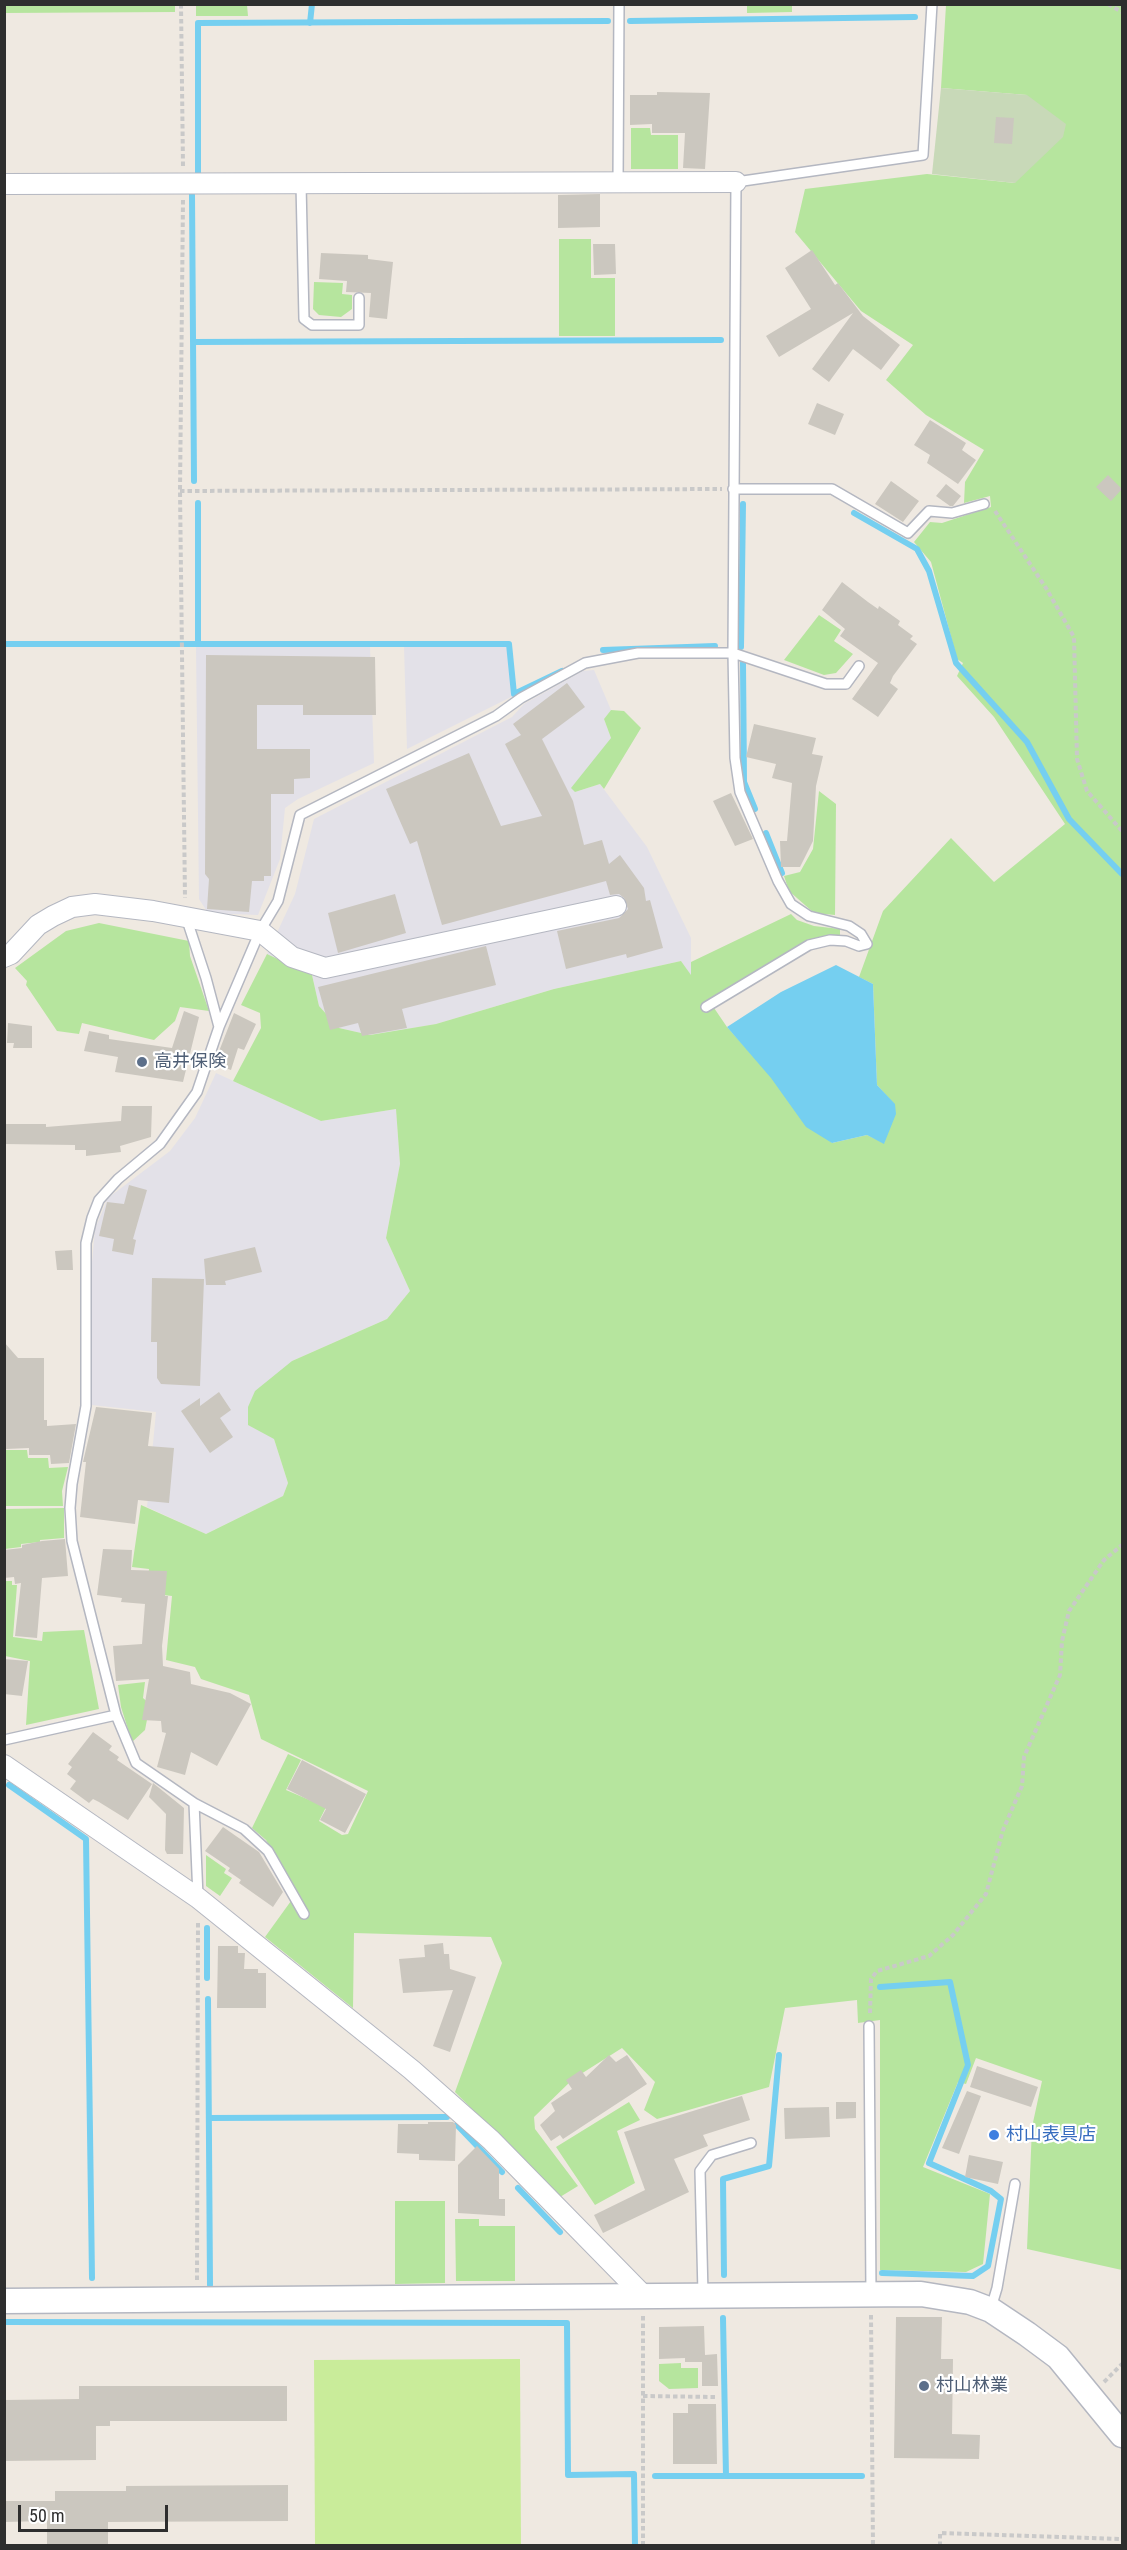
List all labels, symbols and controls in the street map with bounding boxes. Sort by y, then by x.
place label: 高井保険 [154,1051,226,1073]
marker: 高井保険 [135,1055,149,1069]
place label: 村山表具店 [1006,2124,1096,2146]
marker: 村山表具店 [987,2128,1001,2142]
place label: 村山林業 [936,2375,1008,2397]
marker: 村山林業 [917,2379,931,2393]
scale bar [21,2493,171,2531]
text: 50 m [29,2505,64,2526]

